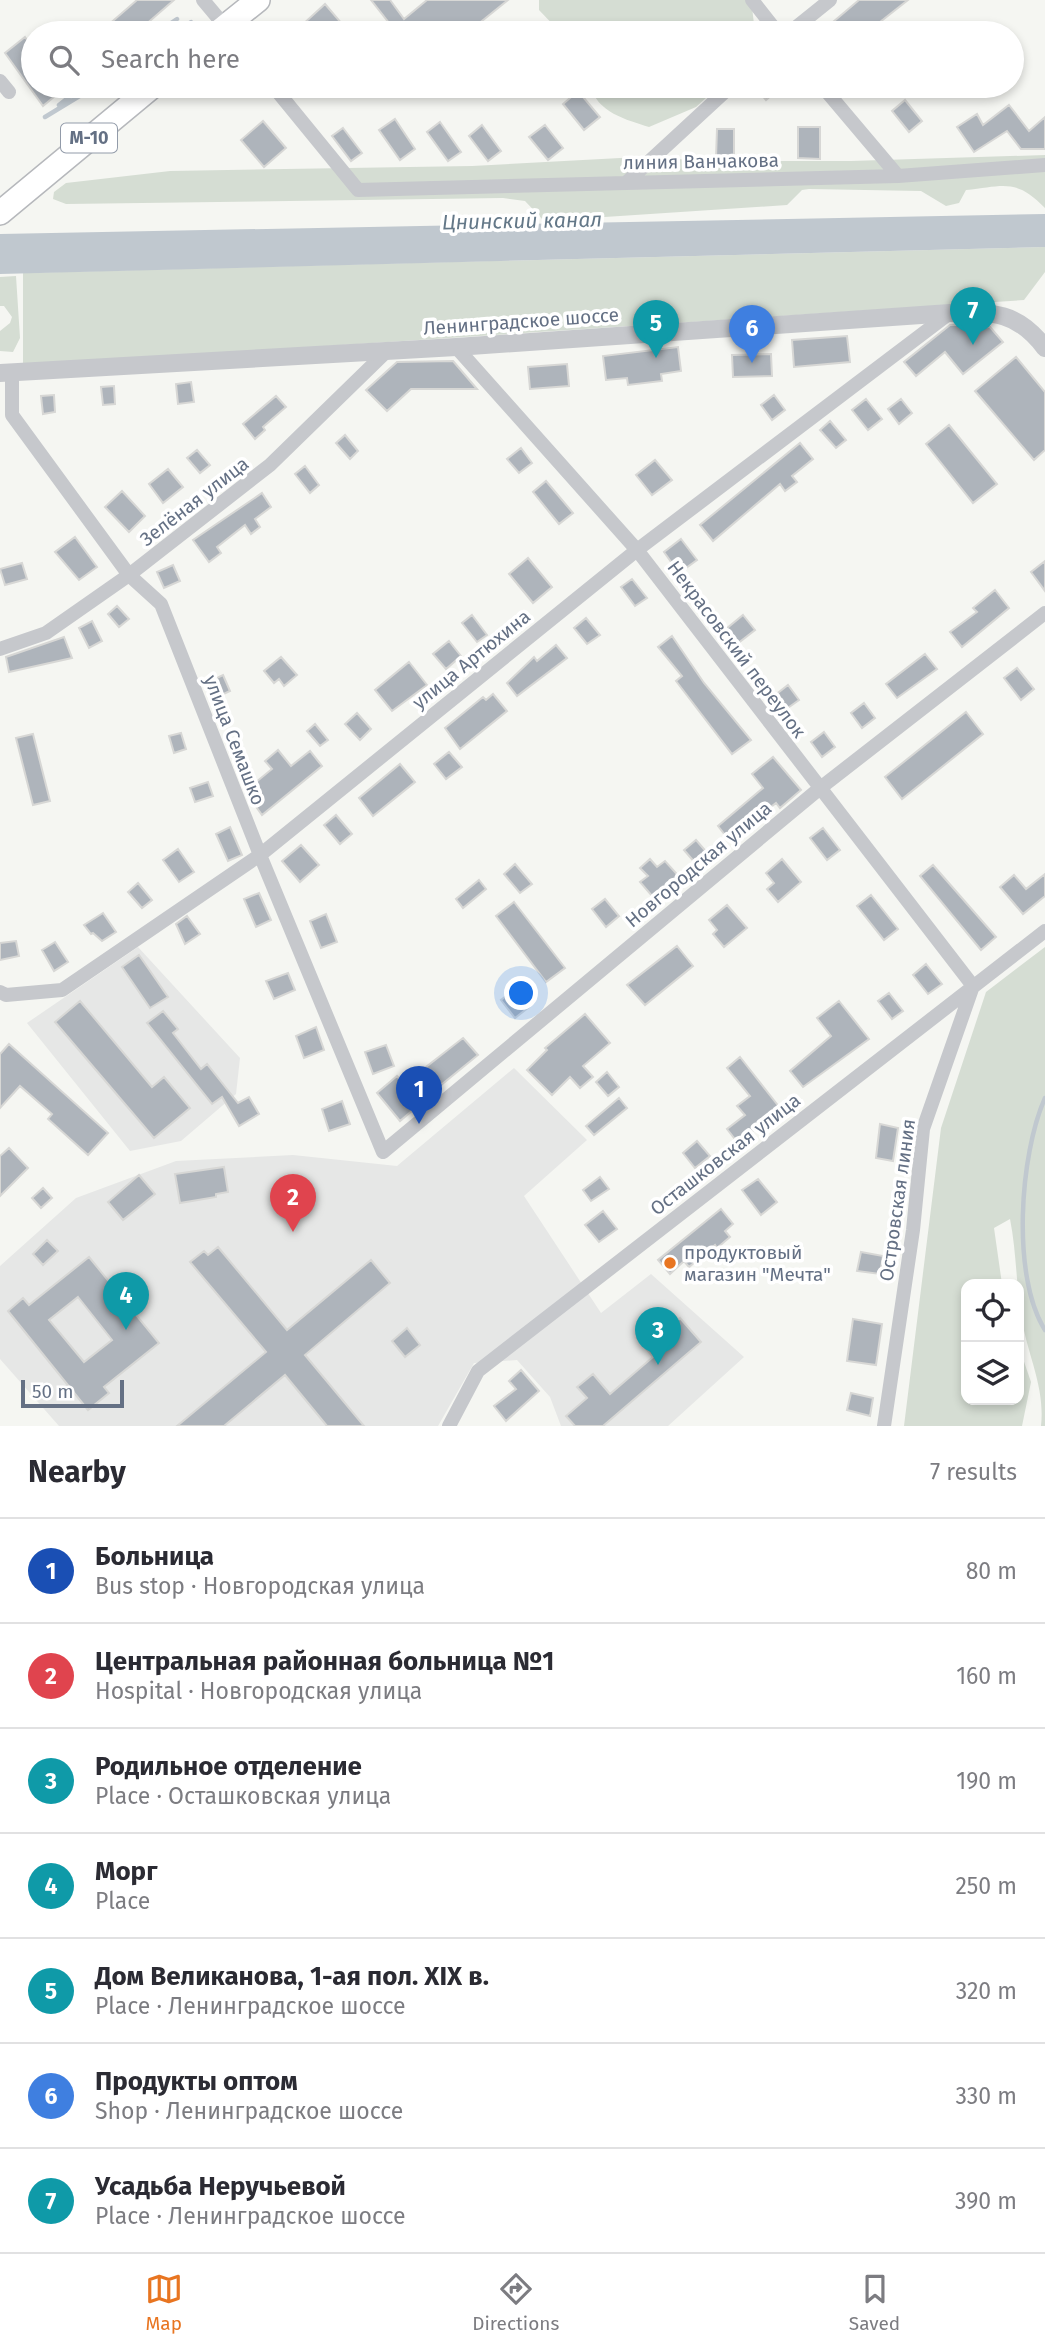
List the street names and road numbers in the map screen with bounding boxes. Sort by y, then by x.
road number: М-10 [61,124,117,153]
street label: линия Ванчакова [623,149,779,174]
street label: Ленинградское шоссе [422,303,620,340]
street label: Зелёная улица [135,452,253,551]
street label: Некрасовский переулок [662,556,811,743]
street label: улица Артюхина [408,605,535,714]
street label: улица Семашко [199,672,270,809]
street label: Новгородская улица [621,797,776,932]
street label: Осташковская улица [646,1089,805,1220]
street label: Островская линия [875,1117,920,1283]

